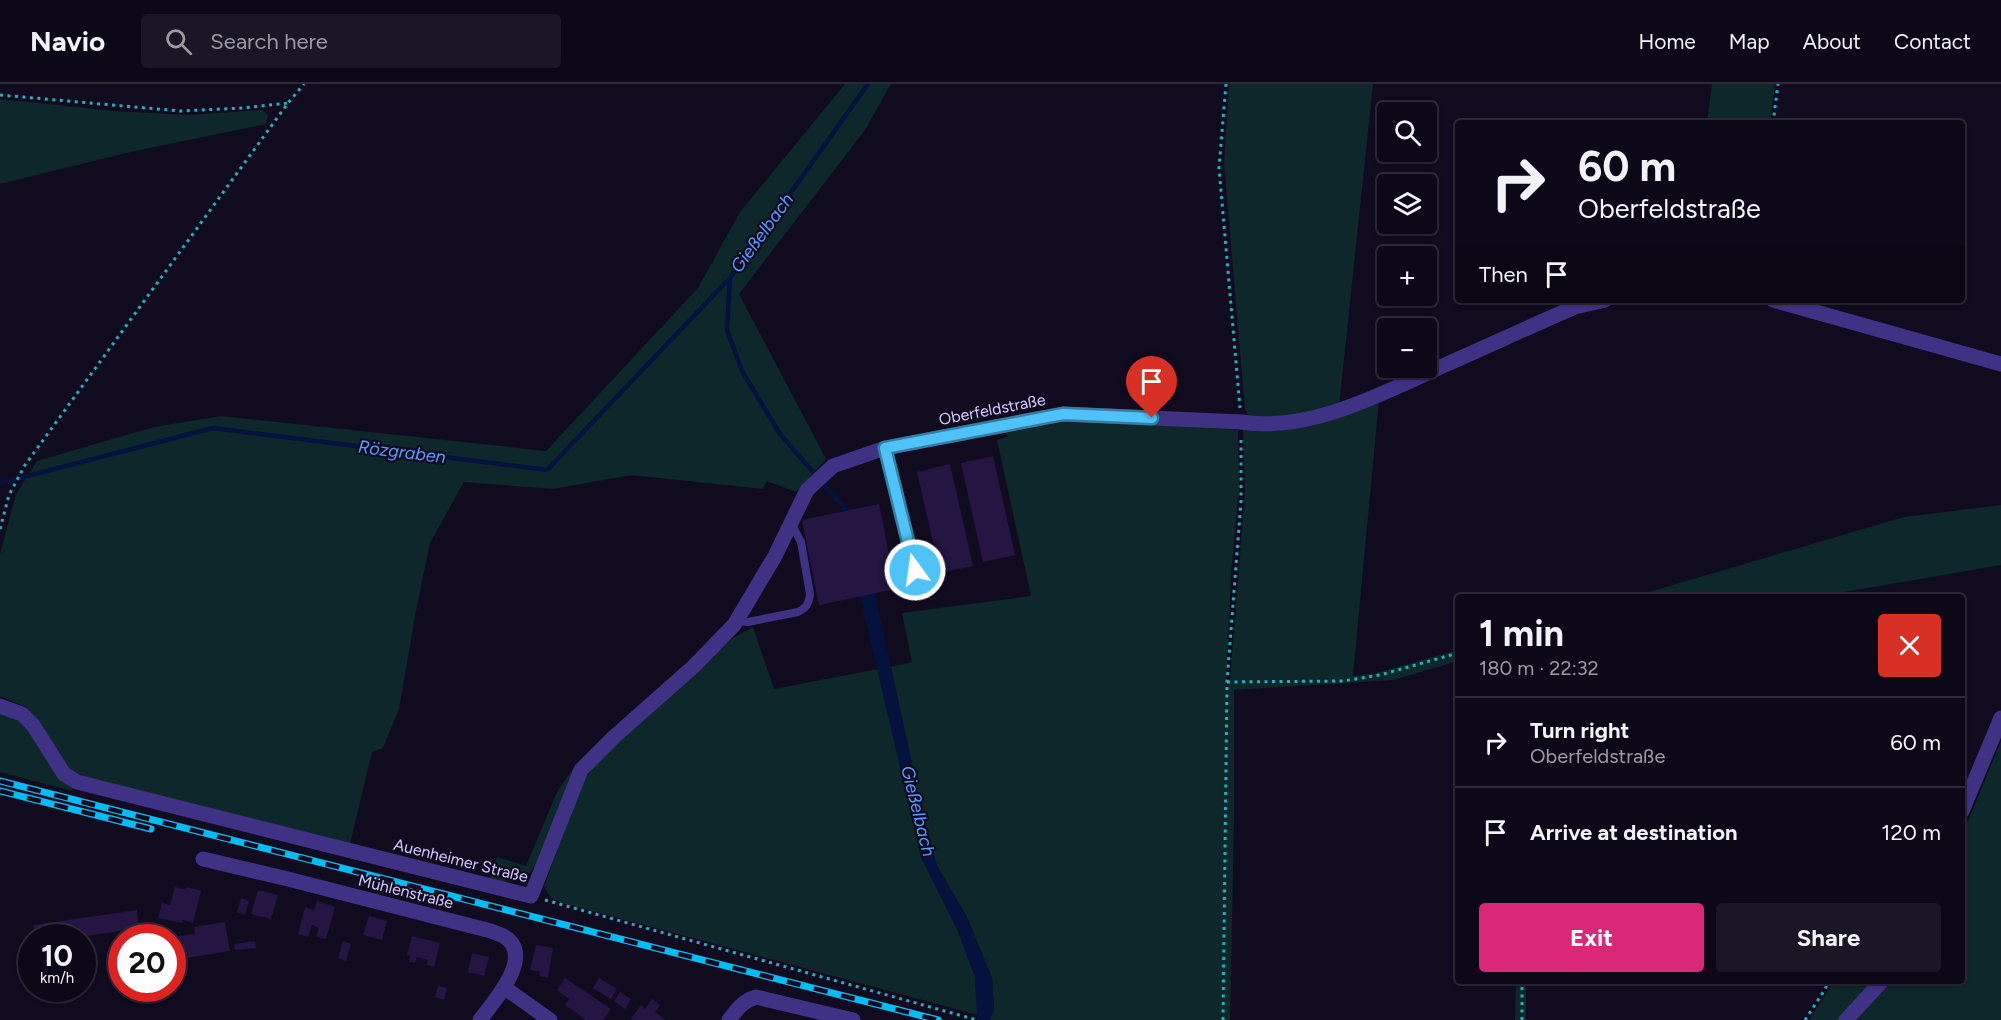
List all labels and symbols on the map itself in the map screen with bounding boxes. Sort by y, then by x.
water label: Gießelbach [726,189,798,277]
pin [1126,356,1177,418]
street label: Oberfeldstraße [937,390,1047,429]
water label: Rözgraben [357,436,447,468]
position arrow [883,538,947,602]
water label: Gießelbach [896,763,940,859]
street label: Auenheimer Straße [392,835,530,886]
street label: Mühlenstraße [356,870,456,913]
speed limit sign: 20 [108,924,186,1002]

